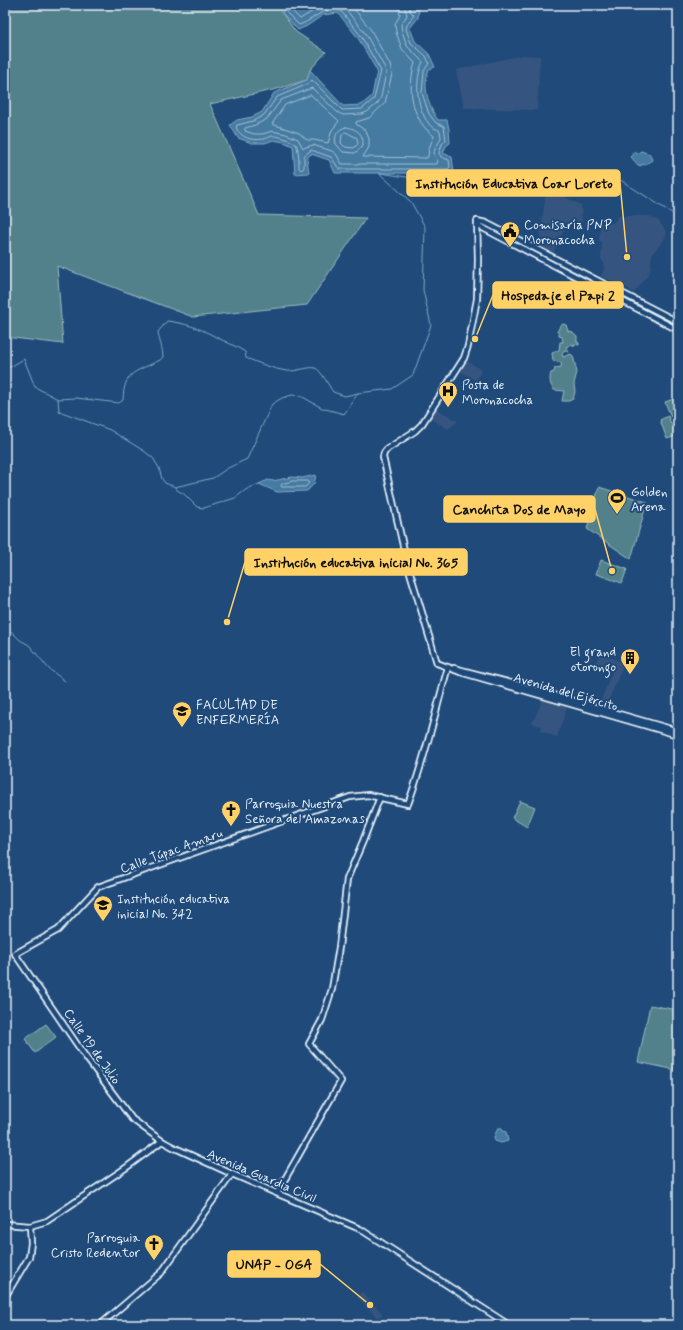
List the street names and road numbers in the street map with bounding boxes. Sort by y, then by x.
street label: Avenida del Ejército [511,669,620,715]
street label: Calle Túpac Amaru [118,825,225,878]
street label: Calle 19 de Julio [59,1006,124,1088]
street label: Avenida Guardia Civil [204,1146,319,1207]

